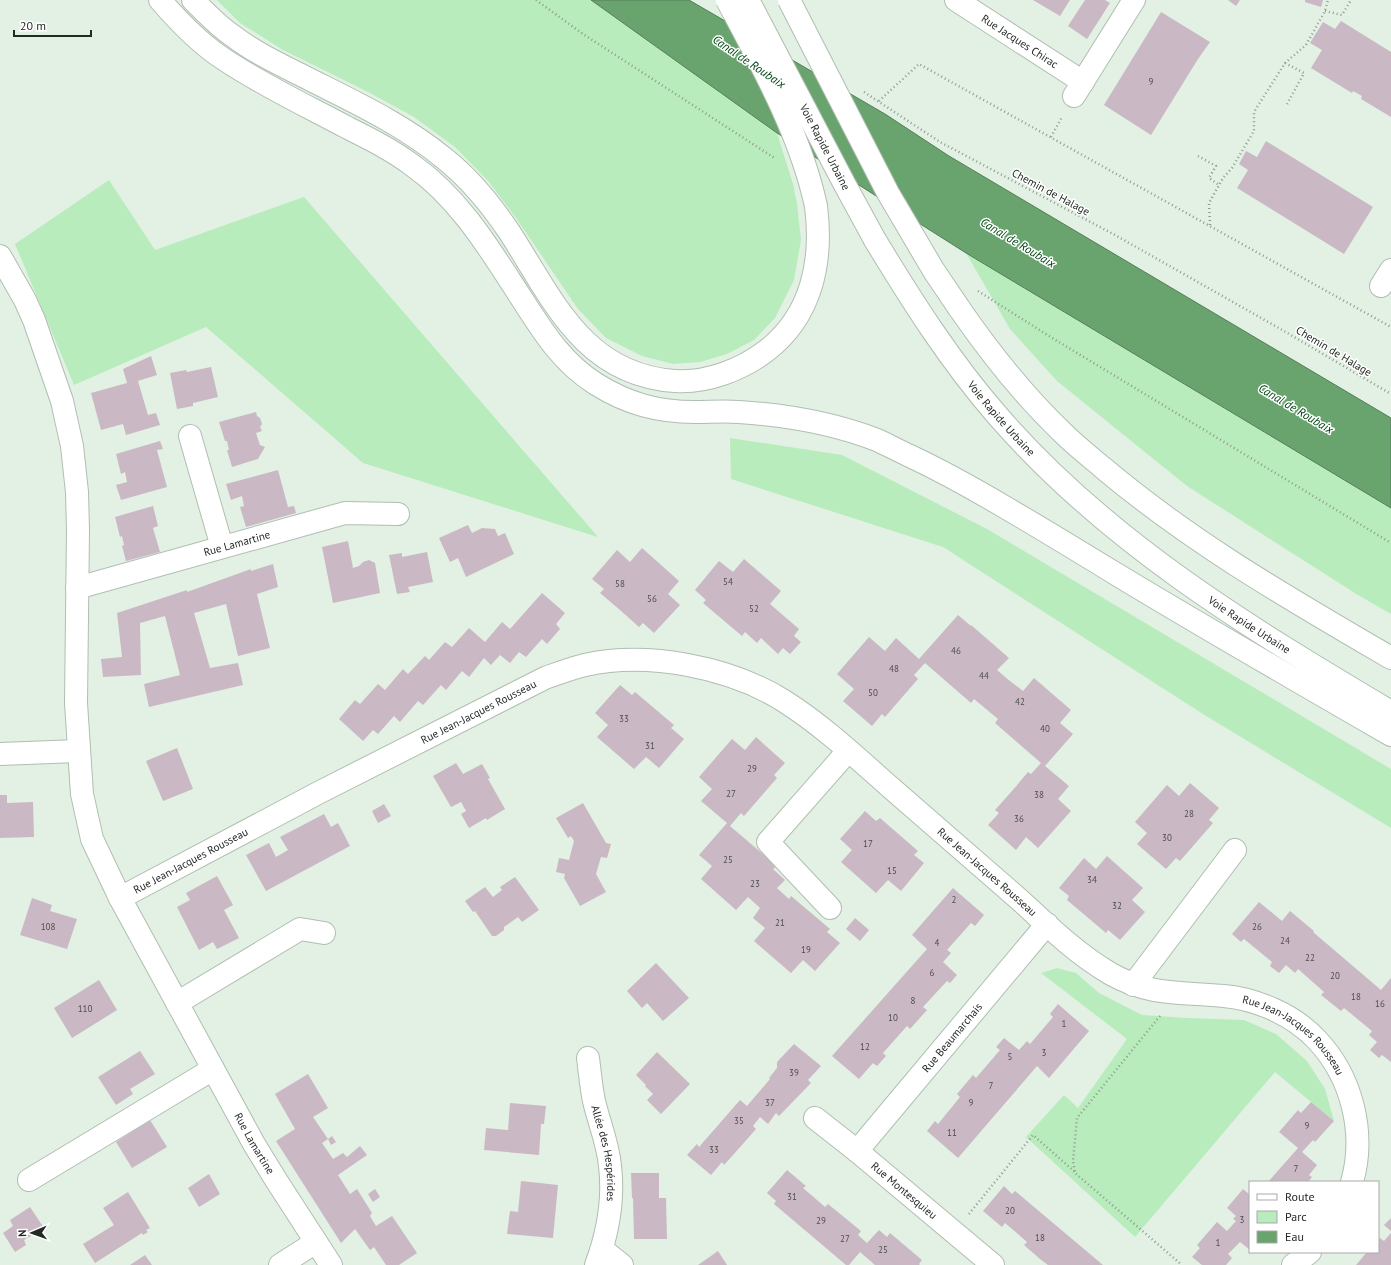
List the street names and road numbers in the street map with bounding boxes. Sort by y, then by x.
street label: Rue Jacques Chirac [979,11,1061,71]
street label: Voie Rapide Urbaine [796,101,854,193]
street label: Chemin de Halage [1010,166,1093,219]
street label: Chemin de Halage [1293,323,1375,379]
street label: Voie Rapide Urbaine [964,377,1038,459]
street label: Rue Lamartine [202,527,272,559]
street label: Voie Rapide Urbaine [1205,592,1293,657]
street label: Rue Jean-Jacques Rousseau [418,677,539,747]
street label: Rue Jean-Jacques Rousseau [131,824,250,897]
street label: Rue Jean-Jacques Rousseau [935,824,1040,919]
street label: Rue Jean-Jacques Rousseau [1241,992,1347,1077]
street label: Rue Beaumarchais [919,1000,985,1075]
street label: Allée des Hespérides [588,1104,618,1202]
street label: Rue Lamartine [231,1110,278,1177]
street label: Rue Montesquieu [868,1159,940,1222]

